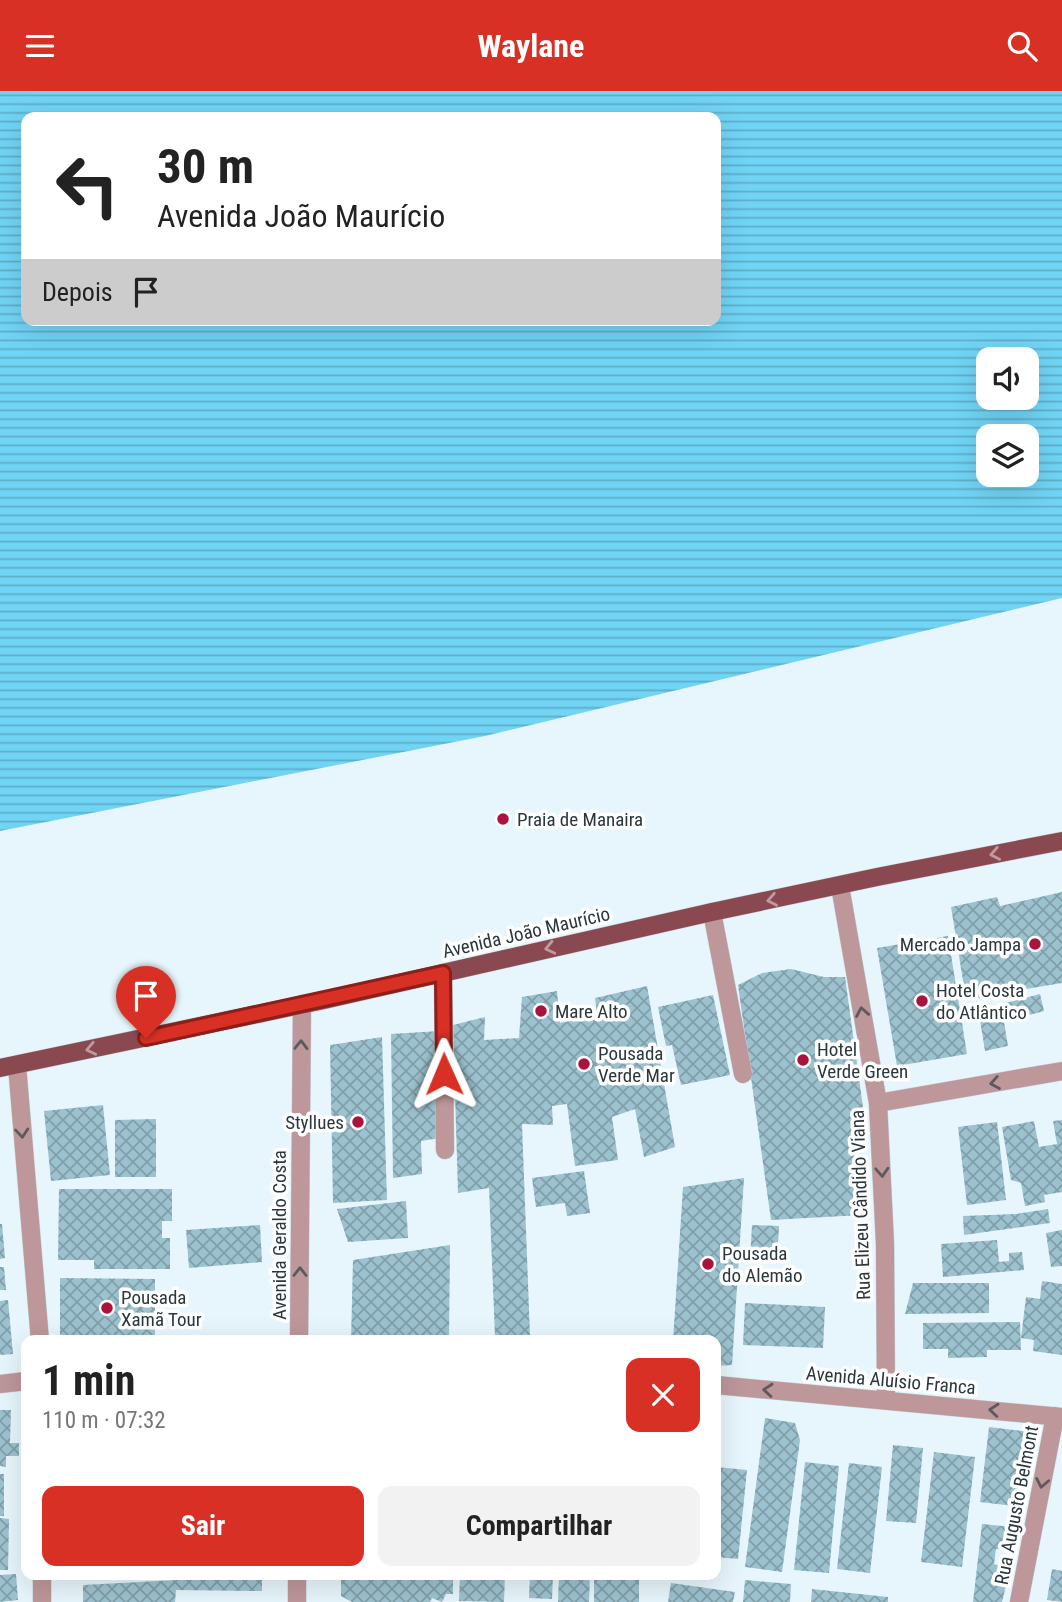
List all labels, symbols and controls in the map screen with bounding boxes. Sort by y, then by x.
icon: menu [21,27,59,65]
text: Waylane [478,27,584,65]
icon: search [1003,27,1041,65]
text: 30 m [157,138,254,195]
icon: left [42,140,133,231]
text: Avenida João Maurício [157,197,445,235]
icon: arrive [127,273,165,311]
text: Depois [42,277,113,307]
map controls [976,347,1039,487]
button: sound [976,347,1039,410]
button: layers [976,424,1039,487]
place label: Praia de Manaira [517,808,643,831]
marker: Praia de Manaira [495,811,511,827]
one-way arrow [989,846,1001,861]
one-way arrow [766,891,778,906]
street label: Avenida João Maurício [440,902,612,963]
place label: Mercado Jampa [900,933,1021,956]
marker: Mercado Jampa [1027,936,1043,952]
one-way arrow [544,940,556,955]
pin [116,966,176,1038]
icon: arrive [127,977,165,1015]
place label: Hotel Costa do Atlântico [936,979,1027,1024]
marker: Hotel Costa do Atlântico [914,993,930,1009]
place label: Mare Alto [555,1000,628,1023]
marker: Mare Alto [533,1003,549,1019]
one-way arrow [855,1006,870,1018]
position arrow [407,1037,481,1111]
place label: Hotel Verde Green [817,1038,908,1083]
one-way arrow [293,1039,309,1050]
one-way arrow [85,1041,97,1056]
place label: Pousada Verde Mar [598,1042,675,1087]
marker: Hotel Verde Green [795,1052,811,1068]
marker: Pousada Verde Mar [576,1056,592,1072]
one-way arrow [989,1075,1001,1090]
street label: Rua Elizeu Cândido Viana [846,1110,875,1300]
place label: Styllues [285,1111,344,1134]
marker: Styllues [350,1114,366,1130]
one-way arrow [14,1128,29,1139]
street label: Avenida Geraldo Costa [268,1150,291,1320]
one-way arrow [874,1166,889,1177]
place label: Pousada do Alemão [722,1242,803,1287]
marker: Pousada do Alemão [700,1256,716,1272]
one-way arrow [292,1267,308,1277]
place label: Pousada Xamã Tour [121,1286,202,1331]
marker: Pousada Xamã Tour [99,1300,115,1316]
text: 1 min [42,1356,135,1405]
button: close [626,1358,700,1432]
street label: Avenida Aluísio Franca [805,1362,977,1399]
one-way arrow [762,1383,773,1398]
one-way arrow [988,1403,999,1418]
text: 110 m · 07:32 [42,1407,166,1434]
street label: Rua Augusto Belmont [990,1424,1043,1587]
one-way arrow [1036,1477,1051,1489]
button: Sair [42,1486,364,1566]
button: Compartilhar [378,1486,700,1566]

